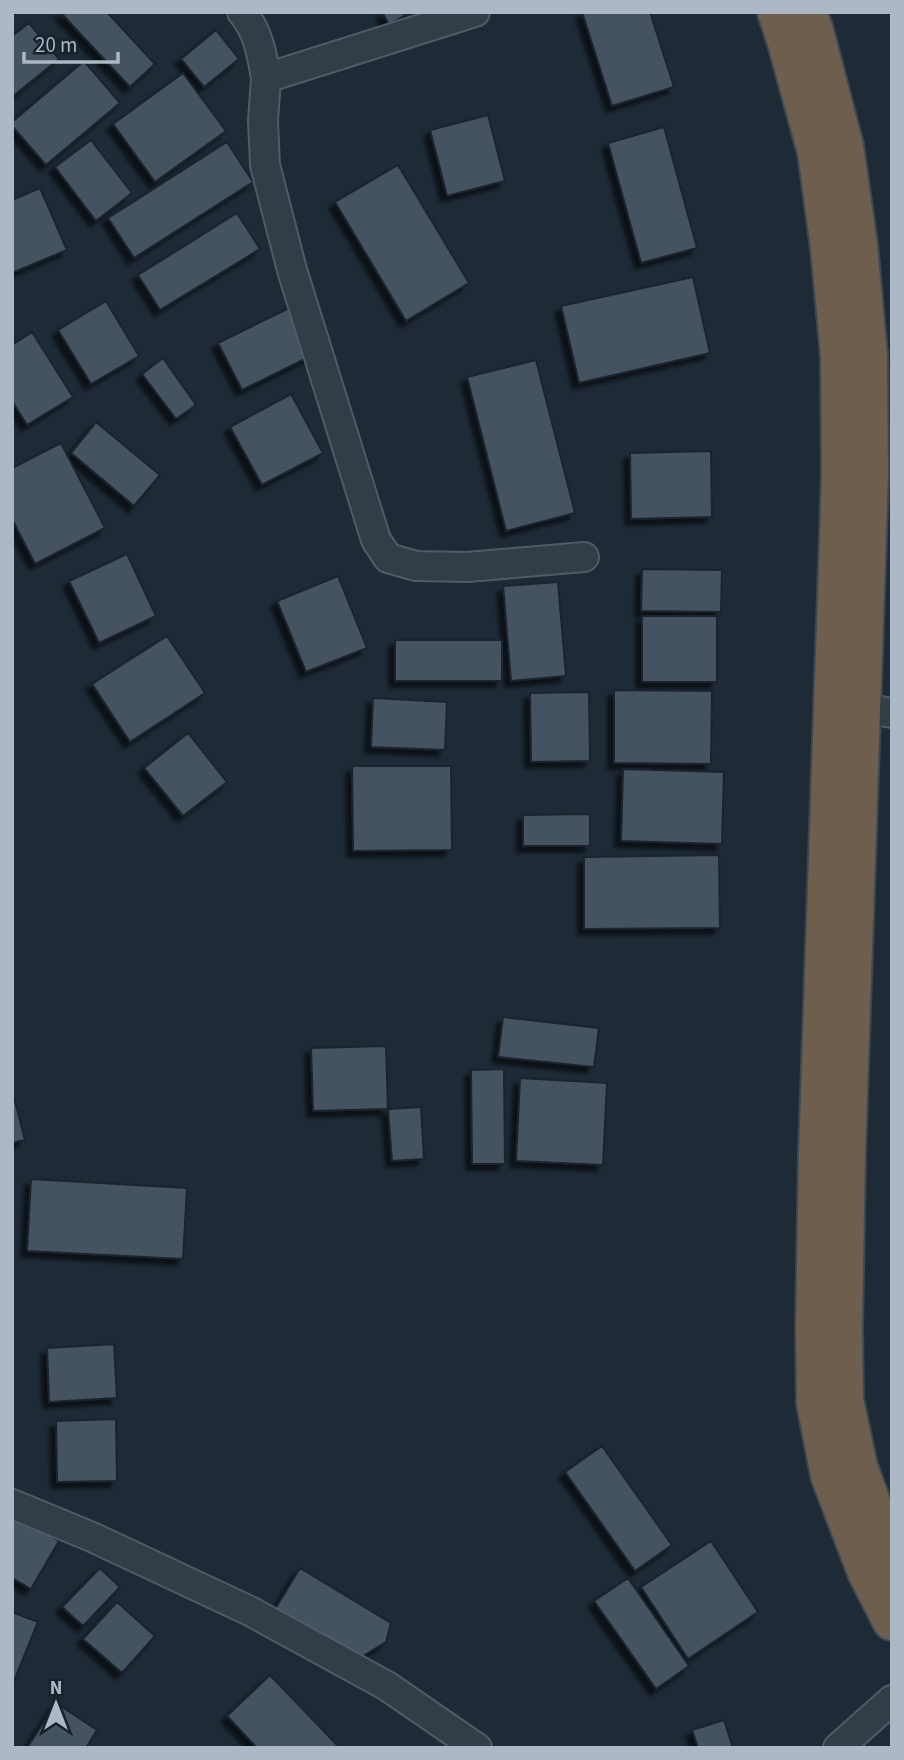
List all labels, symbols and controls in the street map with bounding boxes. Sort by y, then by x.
scale bar [24,21,119,65]
text: 20 m [35,30,77,60]
north arrow [21,1669,91,1739]
text: N [50,1675,62,1702]

